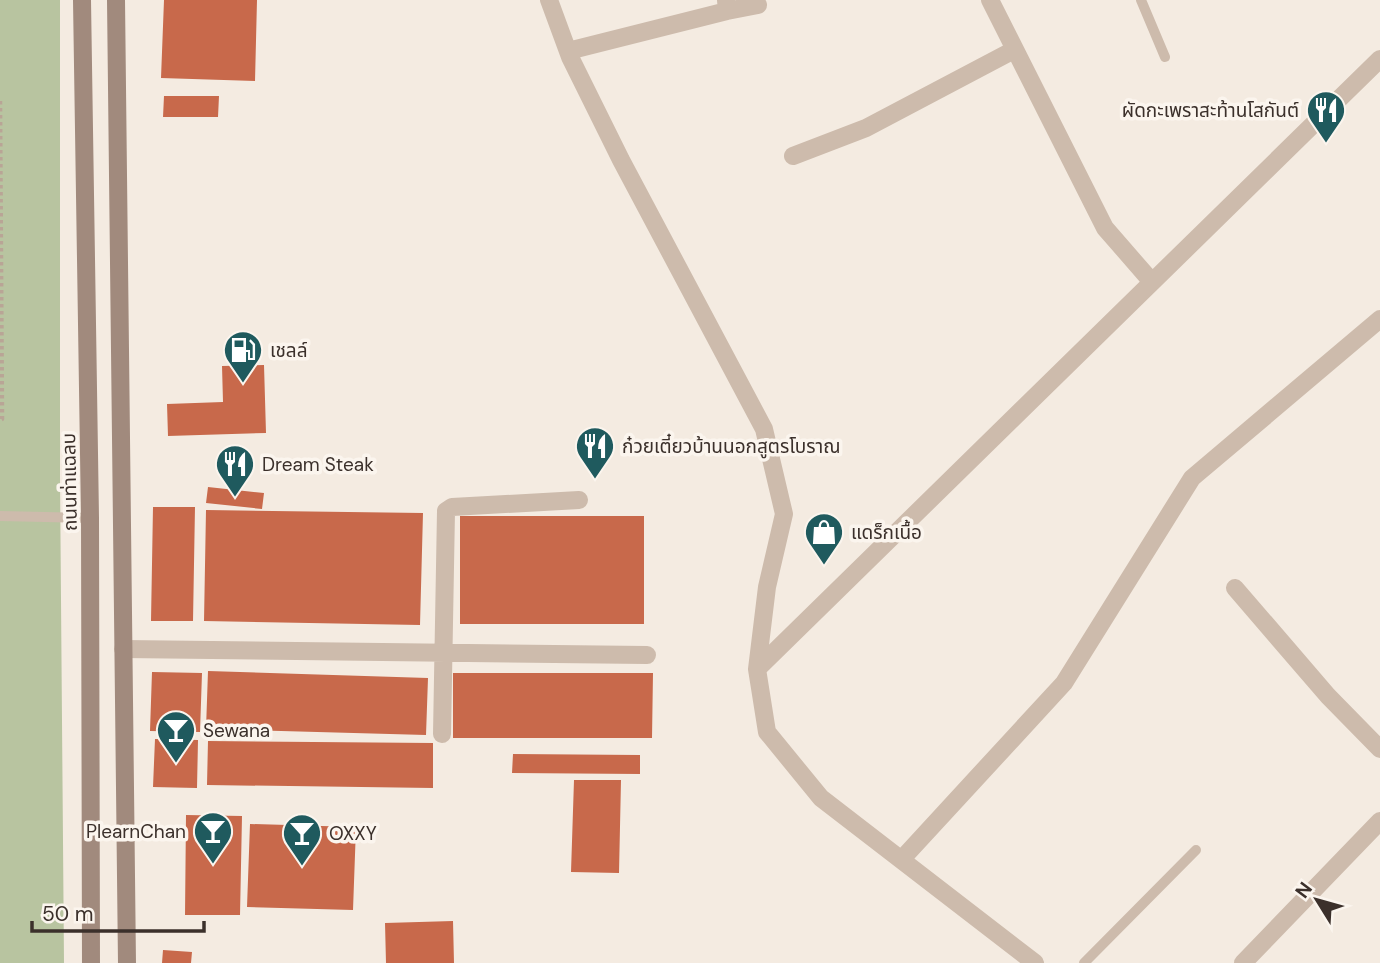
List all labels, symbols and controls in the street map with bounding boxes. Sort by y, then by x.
restaurant icon: ผัดกะเพราสะท้านโสกันต์ [1305,89,1347,144]
place label: ผัดกะเพราสะท้านโสกันต์ [1122,98,1299,123]
fuel station icon: เชลล์ [222,329,264,384]
place label: เชลล์ [270,338,308,363]
restaurant icon: ก๋วยเตี๋ยวบ้านนอกสูตรโบราณ [574,425,616,480]
street label: ถนนท่าแฉลบ [56,433,83,531]
place label: ก๋วยเตี๋ยวบ้านนอกสูตรโบราณ [622,433,841,459]
restaurant icon: Dream Steak [214,443,256,498]
place label: Dream Steak [262,452,374,477]
shop icon: แดร็กเนื้อ [803,511,845,566]
place label: แดร็กเนื้อ [851,519,922,545]
bar icon: Sewana [155,709,197,764]
place label: Sewana [203,718,270,743]
bar icon: PlearnChan [192,810,234,865]
bar icon: OXXY [281,812,323,867]
place label: PlearnChan [86,819,186,844]
place label: OXXY [329,821,377,846]
north arrow [1282,865,1352,935]
text: N [1290,877,1318,903]
scale bar [32,890,203,934]
text: 50 m [42,900,93,928]

